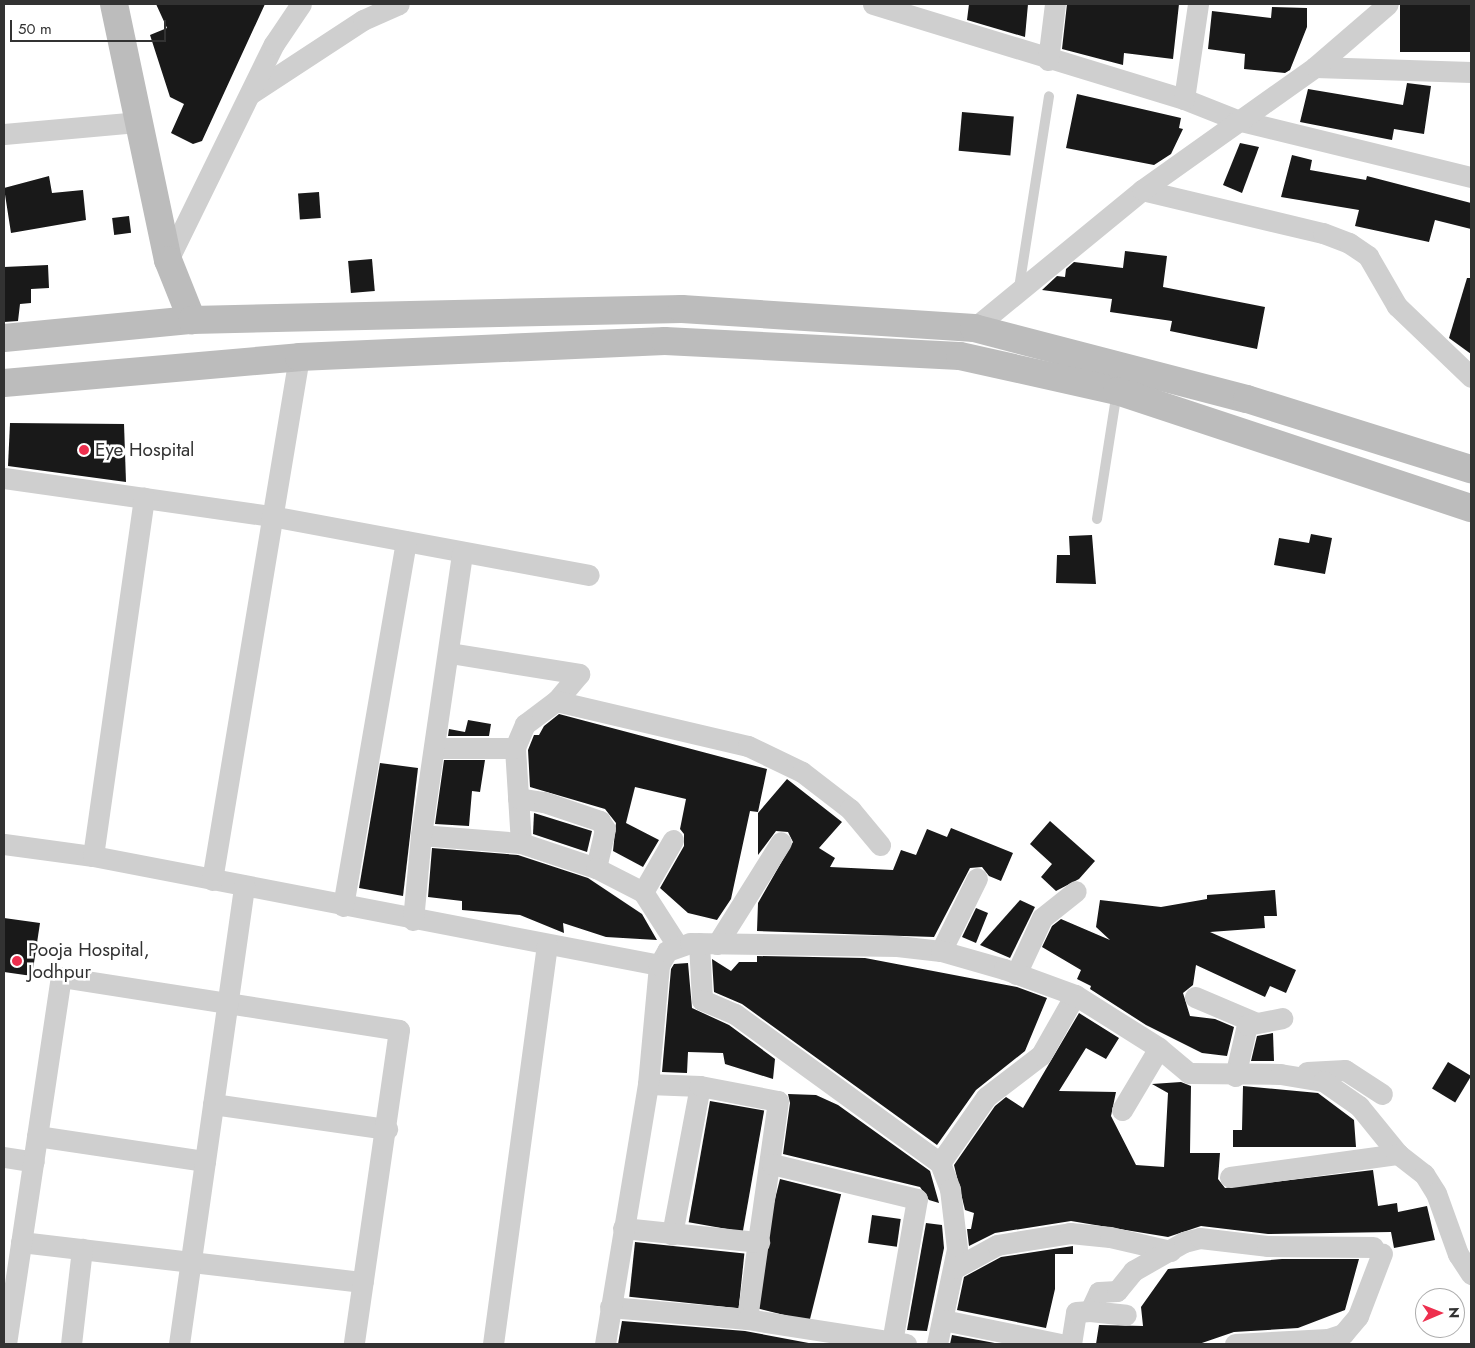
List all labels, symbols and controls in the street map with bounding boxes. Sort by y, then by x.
scale bar [12,10,169,42]
text: 50 m [18,18,52,40]
place label: Eye Hospital [95,439,194,461]
marker: Eye Hospital [77,443,91,457]
place label: Pooja Hospital, Jodhpur [28,939,149,983]
marker: Pooja Hospital, Jodhpur [10,954,24,968]
north arrow [1415,1288,1465,1338]
text: N [1444,1307,1464,1318]

